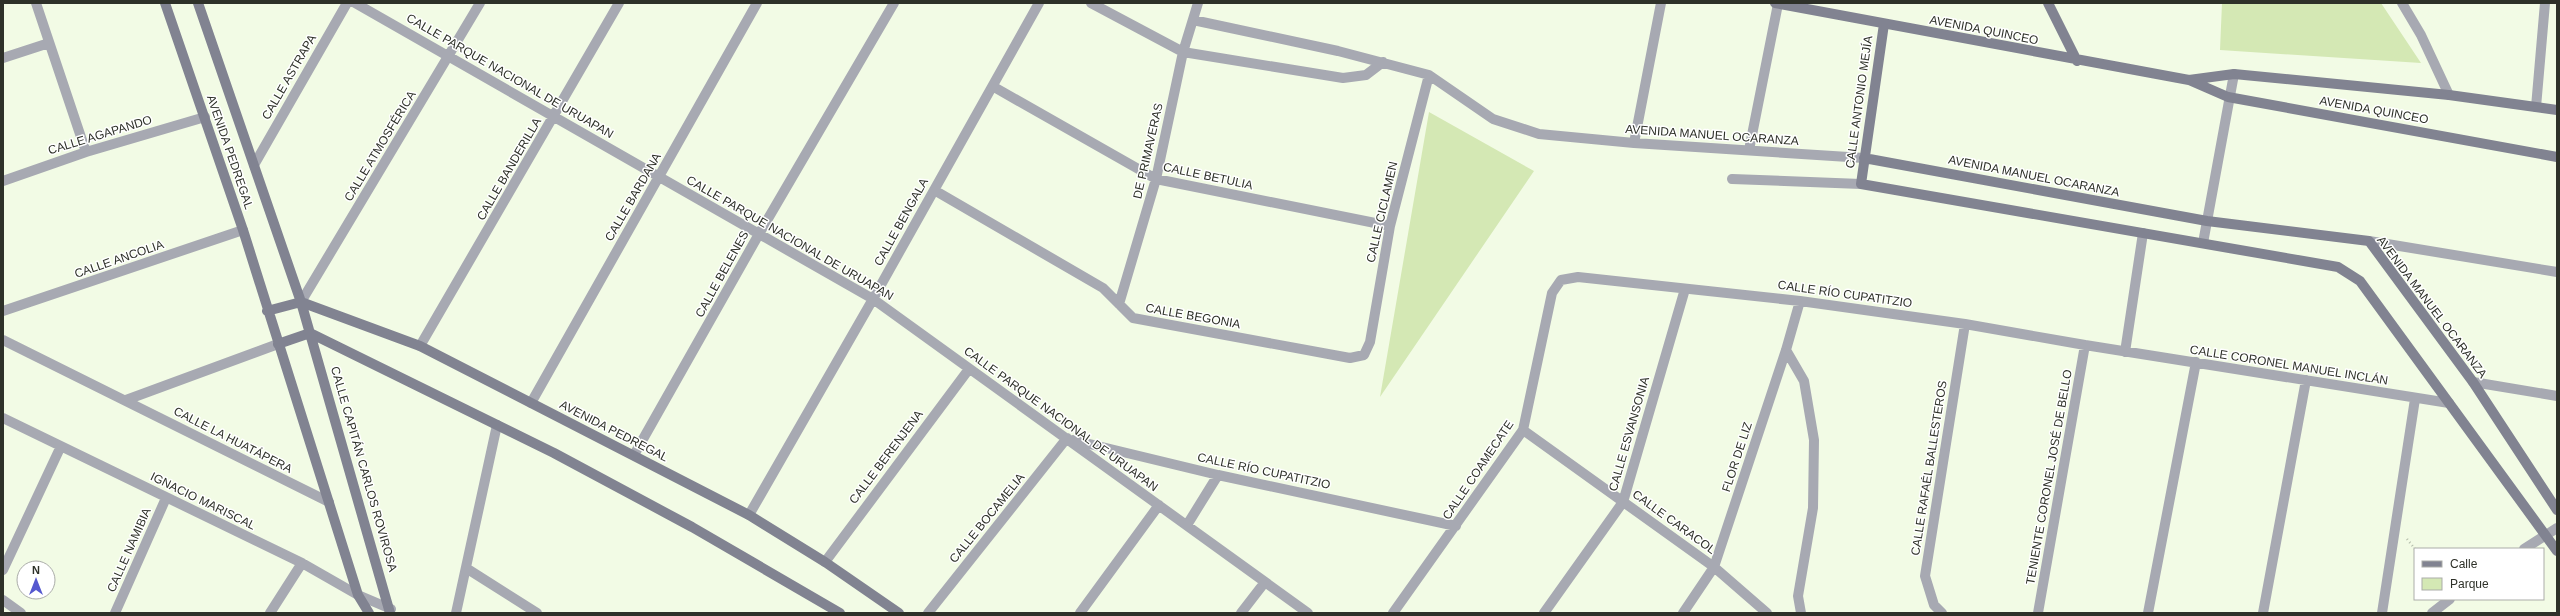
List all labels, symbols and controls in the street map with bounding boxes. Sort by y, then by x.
street label: CALLE PARQUE NACIONAL DE URUAPAN [404,11,616,141]
street label: AVENIDA QUINCEO [1928,13,2040,47]
street label: CALLE ASTRAPA [259,32,319,122]
street label: CALLE ANTONIO MEJÍA [1842,35,1875,169]
street label: CALLE ATMOSFÉRICA [341,88,419,204]
street label: AVENIDA PEDREGAL [204,93,256,211]
street label: AVENIDA QUINCEO [2318,94,2430,126]
street label: DE PRIMAVERAS [1130,102,1166,200]
street label: CALLE AGAPANDO [46,113,154,157]
street label: CALLE BANDERILLA [474,115,544,223]
street label: AVENIDA MANUEL OCARANZA [1625,122,1799,148]
street label: CALLE BARDANA [602,150,664,244]
street label: AVENIDA MANUEL OCARANZA [1947,153,2121,199]
street label: CALLE BETULIA [1162,160,1254,192]
street label: CALLE CICLAMEN [1364,160,1400,264]
street label: CALLE PARQUE NACIONAL DE URUAPAN [684,173,896,303]
street label: CALLE BENGALA [871,176,931,268]
street label: CALLE BELENES [692,228,752,320]
street label: AVENIDA MANUEL OCARANZA [2374,233,2490,381]
street label: CALLE ANCOLIA [73,237,165,281]
street label: CALLE RÍO CUPATITZIO [1777,277,1913,310]
street label: CALLE BEGONIA [1144,301,1242,331]
street label: CALLE CORONEL MANUEL INCLÁN [2189,341,2389,388]
street label: CALLE PARQUE NACIONAL DE URUAPAN [961,344,1161,494]
street label: CALLE CAPITÁN CARLOS ROVIROSA [328,365,401,573]
street label: TENIENTE CORONEL JOSÉ DE BELLO [2022,368,2075,586]
street label: CALLE ESVANSONIA [1606,375,1652,493]
street label: CALLE RAFAÉL BALLESTEROS [1907,379,1950,556]
street label: AVENIDA PEDREGAL [557,398,671,465]
street label: CALLE LA HUATÁPERA [171,403,295,476]
street label: CALLE BERENJENA [846,408,926,506]
street label: CALLE COAMECATE [1440,418,1516,522]
street label: FLOR DE LIZ [1719,420,1755,494]
street label: CALLE RÍO CUPATITZIO [1196,449,1332,492]
street label: IGNACIO MARISCAL [148,469,258,533]
street label: CALLE BOCAMELIA [947,470,1027,566]
street label: CALLE CARACOL [1630,487,1719,557]
street label: CALLE NAMIBIA [104,506,154,594]
legend [2414,548,2544,600]
text: Calle [2450,557,2478,571]
north arrow [16,560,56,600]
text: N [32,564,40,576]
text: Parque [2450,577,2489,591]

